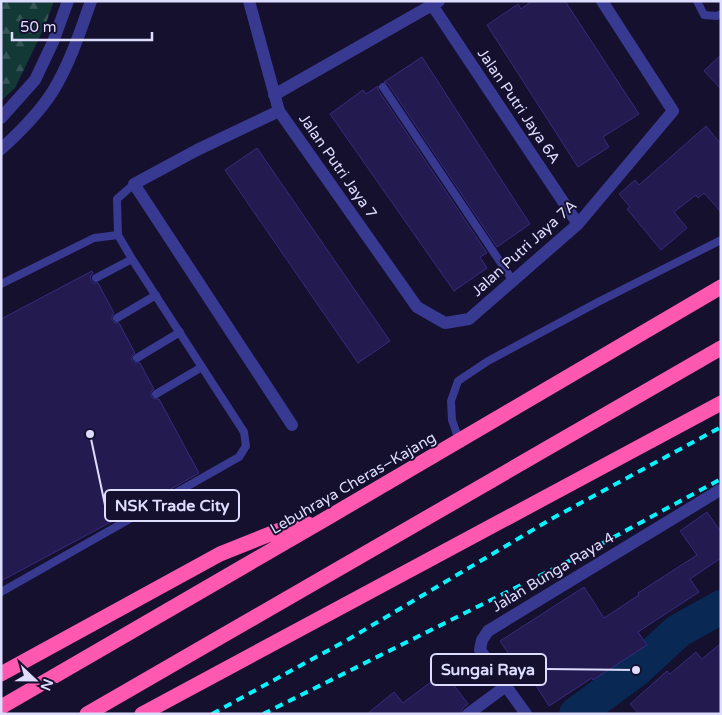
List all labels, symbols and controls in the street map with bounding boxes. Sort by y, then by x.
scale bar [12,10,152,42]
text: 50 m [20,18,57,36]
street label: Jalan Putri Jaya 6A [474,45,564,167]
street label: Jalan Putri Jaya 7 [295,110,381,222]
street label: Jalan Putri Jaya 7A [468,196,580,300]
street label: Lebuhraya Cheras–Kajang [267,428,439,538]
callout: NSK Trade City [105,490,239,521]
text: NSK Trade City [115,496,230,516]
street label: Jalan Bunga Raya 4 [489,528,617,616]
callout: Sungai Raya [431,654,546,685]
north arrow [10,655,60,705]
text: Sungai Raya [441,660,535,680]
text: N [37,676,57,693]

